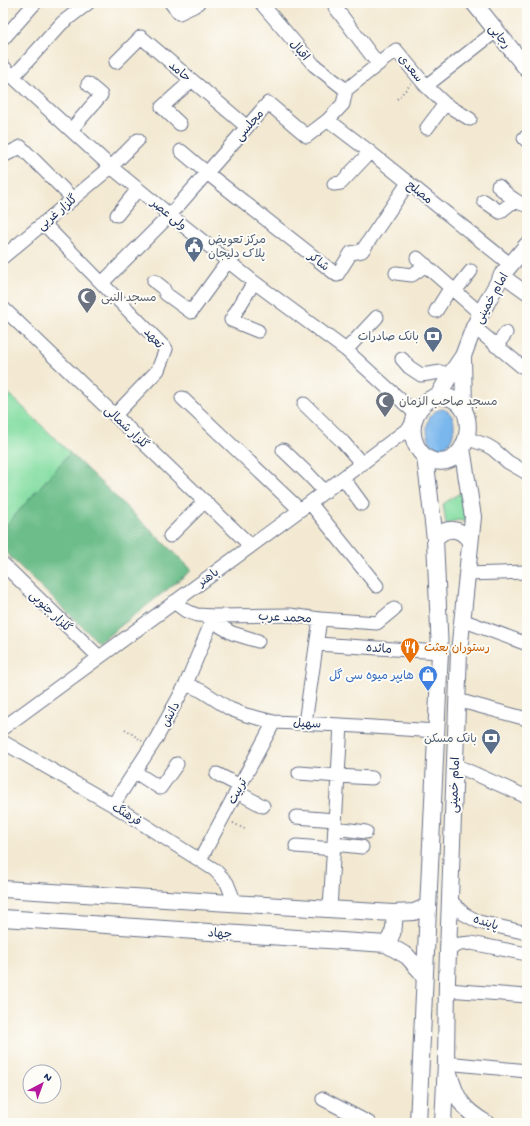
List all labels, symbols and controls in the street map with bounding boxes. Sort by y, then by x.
street label: رجایی [484,22,512,52]
street label: اقبال [286,38,311,65]
street label: سعدی [394,53,425,86]
street label: حامد [165,59,193,86]
street label: مجلسی [233,108,268,145]
street label: مصلح [403,179,434,208]
street label: گلزار غربی [34,191,81,234]
street label: ولی عصر [146,196,189,234]
place label: مرکز تعویض پلاک دلیجان [208,234,266,262]
public building icon: مرکز تعویض پلاک دلیجان [183,235,205,263]
street label: شاکر [304,249,331,275]
street label: امام خمینی [472,271,512,327]
mosque icon: مسجد النبی [76,286,98,314]
place label: مسجد النبی [101,292,157,306]
bank icon: بانک صادرات [422,325,444,353]
street label: تعهد [140,326,166,353]
place label: بانک صادرات [358,330,419,345]
mosque icon: مسجد صاحب الزمان [374,390,396,418]
place label: مسجد صاحب الزمان [399,396,497,410]
street label: گلزار شمالی [101,403,152,453]
street label: باهنر [195,566,222,591]
street label: گلزار جنوبی [25,587,75,636]
street label: محمد عرب [258,611,312,627]
restaurant icon: رستوران بعثت [399,636,421,664]
street label: مائده [365,642,392,658]
place label: رستوران بعثت [424,642,490,656]
shop icon: هایپر میوه سی گل [417,664,439,692]
place label: هایپر میوه سی گل [329,668,414,684]
street label: دانش [159,700,184,730]
street label: سهیل [293,717,321,732]
bank icon: بانک مسکن [480,727,502,755]
place label: بانک مسکن [424,732,477,747]
street label: امام خمینی [447,757,464,813]
street label: تربیت [226,776,252,807]
street label: فرهنگ [109,800,144,830]
street label: پاینده [471,913,500,935]
street label: جهاد [207,927,233,943]
north arrow [22,1064,62,1104]
text: N [41,1071,54,1085]

